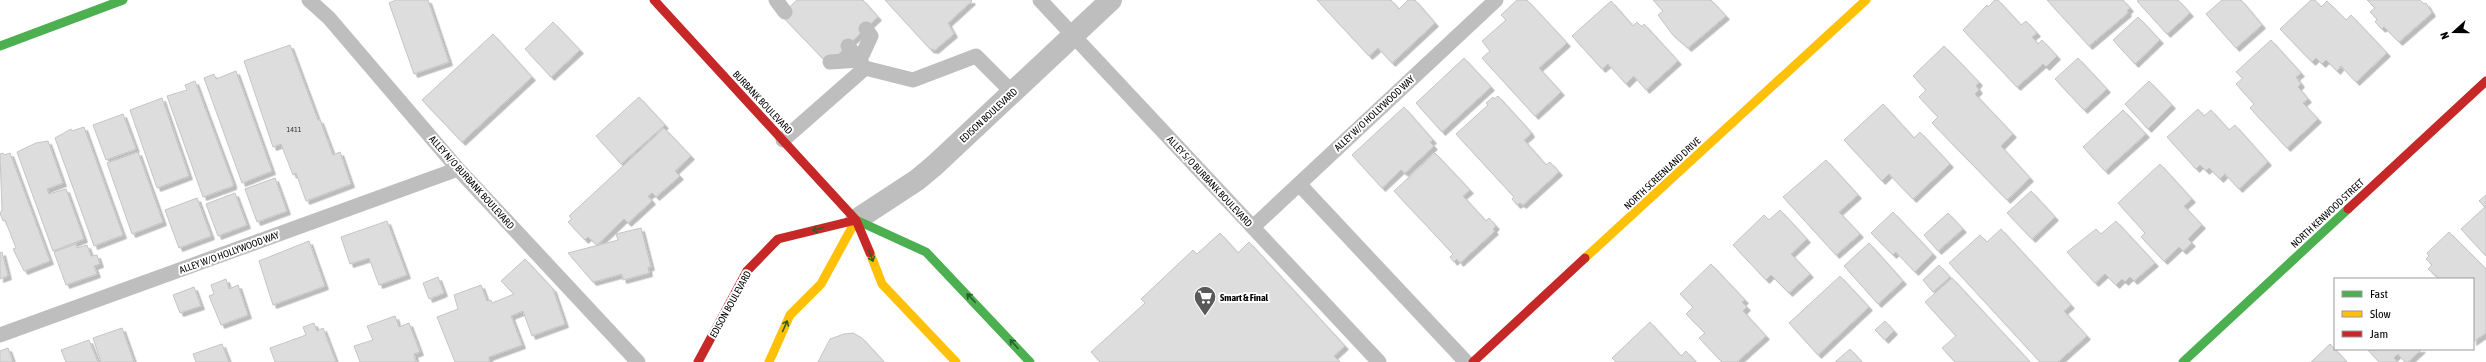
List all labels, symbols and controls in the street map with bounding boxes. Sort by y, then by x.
north arrow [2434,12,2474,52]
text: N [2438,30,2451,41]
street label: BURBANK BOULEVARD [731,69,795,136]
street label: ALLEY W/O HOLLYWOOD WAY [1332,73,1417,153]
street label: EDISON BOULEVARD [957,86,1020,145]
house number: 1411 [286,125,302,134]
street label: ALLEY N/O BURBANK BOULEVARD [427,134,517,231]
street label: ALLEY S/O BURBANK BOULEVARD [1165,134,1255,229]
street label: NORTH SCREENLAND DRIVE [1622,135,1703,212]
street label: NORTH KENWOOD STREET [2289,176,2367,250]
one-way arrow [812,226,825,233]
street label: ALLEY W/O HOLLYWOOD WAY [178,229,281,276]
one-way arrow [867,249,875,261]
street label: EDISON BOULEVARD [708,269,754,340]
legend [2334,278,2474,350]
supermarket icon: Smart & Final [1192,284,1218,317]
text: Fast [2370,287,2388,301]
place label: Smart & Final [1220,292,1269,303]
one-way arrow [966,293,976,303]
text: Slow [2370,307,2391,321]
one-way arrow [782,321,789,333]
text: Jam [2370,327,2388,341]
one-way arrow [1009,339,1018,349]

